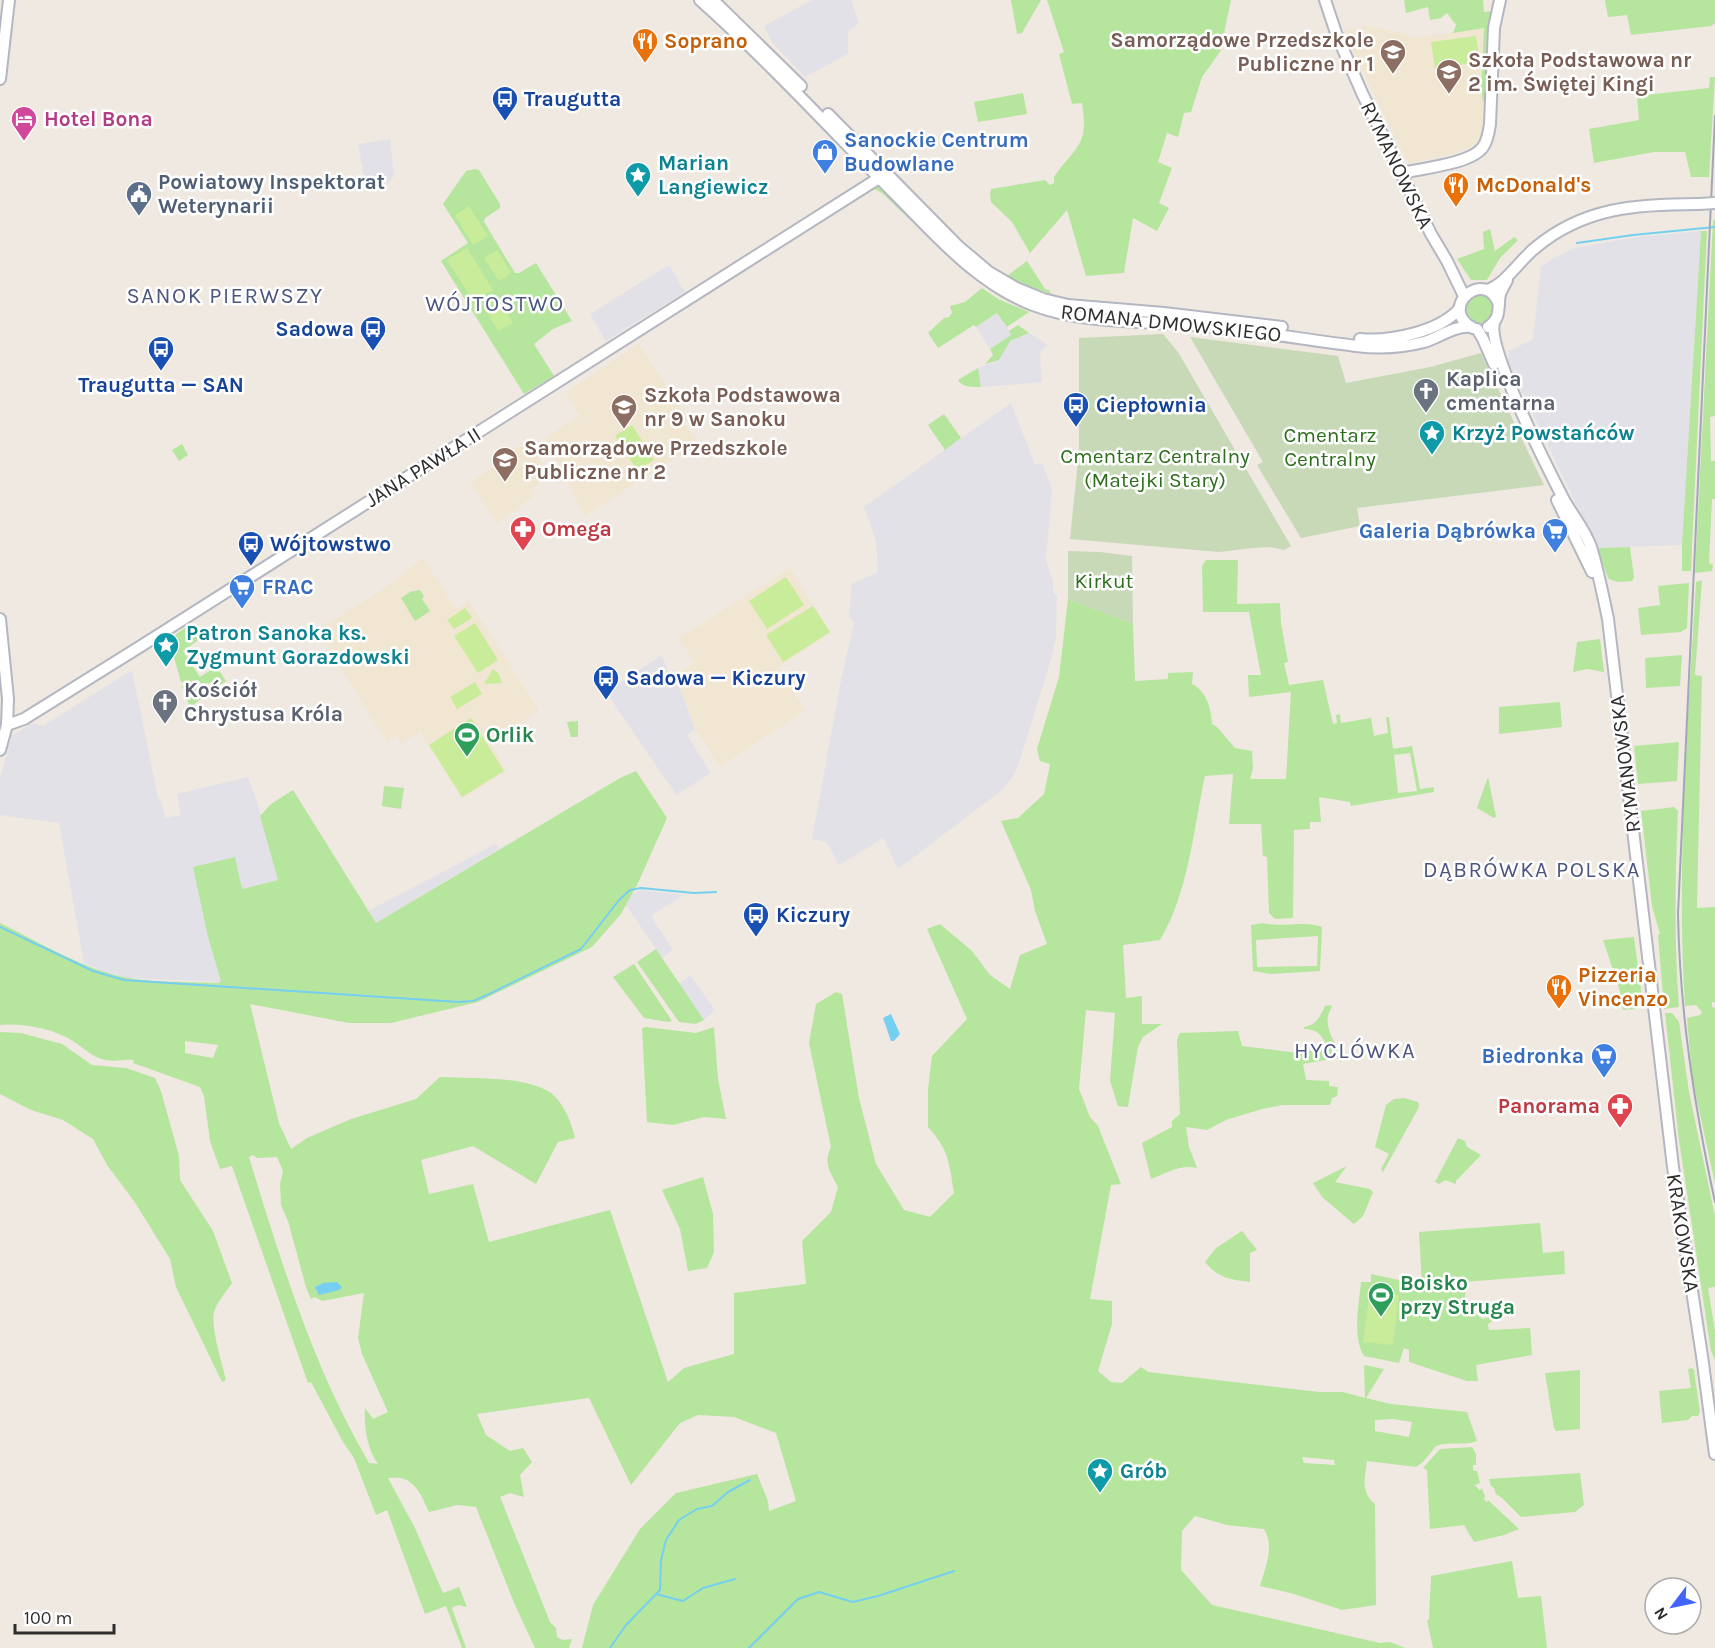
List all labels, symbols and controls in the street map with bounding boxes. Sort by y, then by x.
restaurant icon: Soprano [630,26,660,64]
place label: Samorządowe Przedszkole Publiczne nr 1 [1110,28,1374,76]
place label: Soprano [664,29,748,53]
school or university icon: Samorządowe Przedszkole Publiczne nr 1 [1378,37,1408,75]
place label: Szkoła Podstawowa nr 2 im. Świętej Kingi [1468,48,1692,96]
school or university icon: Szkoła Podstawowa nr 2 im. Świętej Kingi [1434,57,1464,95]
bus stop icon: Traugutta [490,84,520,122]
place label: Traugutta [524,87,621,111]
street label: RYMANOWSKA [1356,98,1438,232]
hotel icon: Hotel Bona [9,104,39,142]
place label: Hotel Bona [44,107,153,131]
place label: Sanockie Centrum Budowlane [844,128,1029,176]
shop icon: Sanockie Centrum Budowlane [810,137,840,175]
place label: Marian Langiewicz [658,151,768,199]
place icon: Marian Langiewicz [623,160,653,198]
place label: Powiatowy Inspektorat Weterynarii [158,170,385,218]
restaurant icon: McDonald's [1441,170,1471,208]
place label: McDonald's [1476,173,1591,197]
public building icon: Powiatowy Inspektorat Weterynarii [124,179,154,217]
district label: SANOK PIERWSZY [127,283,324,309]
district label: WÓJTOSTWO [425,290,565,317]
street label: ROMANA DMOWSKIEGO [1059,299,1283,347]
bus stop icon: Sadowa [358,314,388,352]
place label: Sadowa [275,317,354,341]
bus stop icon: Traugutta — SAN [146,334,176,372]
place label: Kaplica cmentarna [1446,367,1555,415]
place label: Traugutta — SAN [78,373,244,397]
church icon: Kaplica cmentarna [1411,376,1441,414]
place label: Szkoła Podstawowa nr 9 w Sanoku [644,383,841,431]
bus stop icon: Ciepłownia [1061,390,1091,428]
school or university icon: Szkoła Podstawowa nr 9 w Sanoku [609,392,639,430]
place label: Ciepłownia [1096,393,1207,417]
place icon: Krzyż Powstańców [1417,418,1447,456]
place label: Krzyż Powstańców [1452,421,1634,445]
street label: JANA PAWŁA II [361,422,485,512]
park label: Cmentarz Centralny [1284,423,1377,471]
place label: Samorządowe Przedszkole Publiczne nr 2 [524,436,788,484]
park label: Cmentarz Centralny (Matejki Stary) [1060,444,1250,492]
school or university icon: Samorządowe Przedszkole Publiczne nr 2 [490,445,520,483]
pharmacy icon: Omega [508,514,538,552]
supermarket icon: Galeria Dąbrówka [1540,516,1570,554]
place label: Omega [542,517,612,541]
place label: Galeria Dąbrówka [1359,519,1536,543]
bus stop icon: Wójtowstwo [236,529,266,567]
place label: Wójtowstwo [270,532,391,556]
park label: Kirkut [1074,569,1134,593]
supermarket icon: FRAC [227,572,257,610]
place label: FRAC [262,575,313,599]
place label: Patron Sanoka ks. Zygmunt Gorazdowski [186,621,410,669]
place icon: Patron Sanoka ks. Zygmunt Gorazdowski [151,630,181,668]
bus stop icon: Sadowa — Kiczury [591,663,621,701]
place label: Sadowa — Kiczury [626,666,806,690]
place label: Kościół Chrystusa Króla [184,678,343,726]
church icon: Kościół Chrystusa Króla [150,687,180,725]
street label: RYMANOWSKA [1605,694,1645,834]
sports icon: Orlik [452,720,482,758]
place label: Orlik [486,723,535,747]
district label: DĄBRÓWKA POLSKA [1423,856,1641,883]
bus stop icon: Kiczury [741,900,771,938]
place label: Kiczury [776,903,851,927]
place label: Pizzeria Vincenzo [1578,963,1668,1011]
restaurant icon: Pizzeria Vincenzo [1544,972,1574,1010]
district label: HYCLÓWKA [1294,1037,1416,1064]
supermarket icon: Biedronka [1589,1041,1619,1079]
place label: Biedronka [1482,1044,1584,1068]
pharmacy icon: Panorama [1605,1091,1635,1129]
place label: Panorama [1498,1094,1600,1118]
street label: KRAKOWSKA [1662,1172,1704,1294]
place label: Boisko przy Struga [1400,1271,1515,1319]
sports icon: Boisko przy Struga [1366,1280,1396,1318]
place icon: Grób [1085,1456,1115,1494]
place label: Grób [1120,1459,1167,1483]
north arrow [1643,1576,1703,1636]
scale bar [15,1597,114,1635]
text: N [1650,1604,1672,1624]
text: 100 m [24,1607,72,1629]

